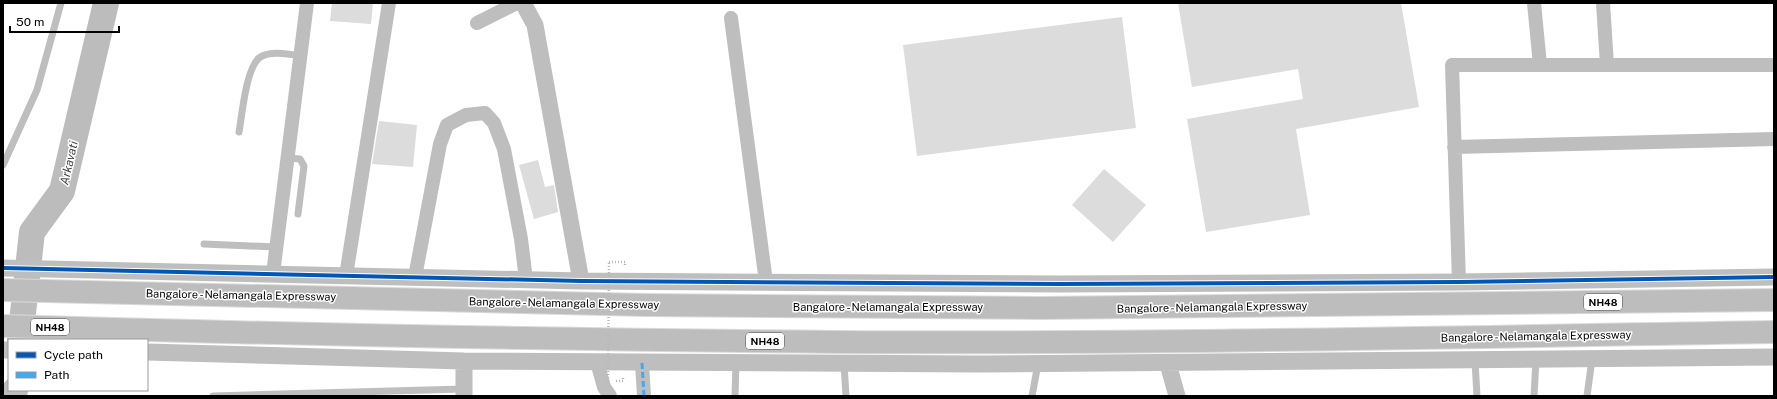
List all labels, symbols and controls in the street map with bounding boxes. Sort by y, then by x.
scale bar [10,8,119,34]
text: 50 m [16,15,44,29]
water label: Arkavati [57,140,81,186]
street label: Bangalore - Nelamangala Expressway [146,287,336,303]
road number: NH48 [1584,294,1622,310]
street label: Bangalore - Nelamangala Expressway [469,295,659,311]
street label: Bangalore - Nelamangala Expressway [1117,299,1307,315]
street label: Bangalore - Nelamangala Expressway [793,301,983,313]
road number: NH48 [31,319,69,335]
street label: Bangalore - Nelamangala Expressway [1441,328,1631,344]
road number: NH48 [746,333,784,349]
legend [8,339,148,391]
text: Cycle path [44,348,103,362]
text: Path [44,368,70,382]

